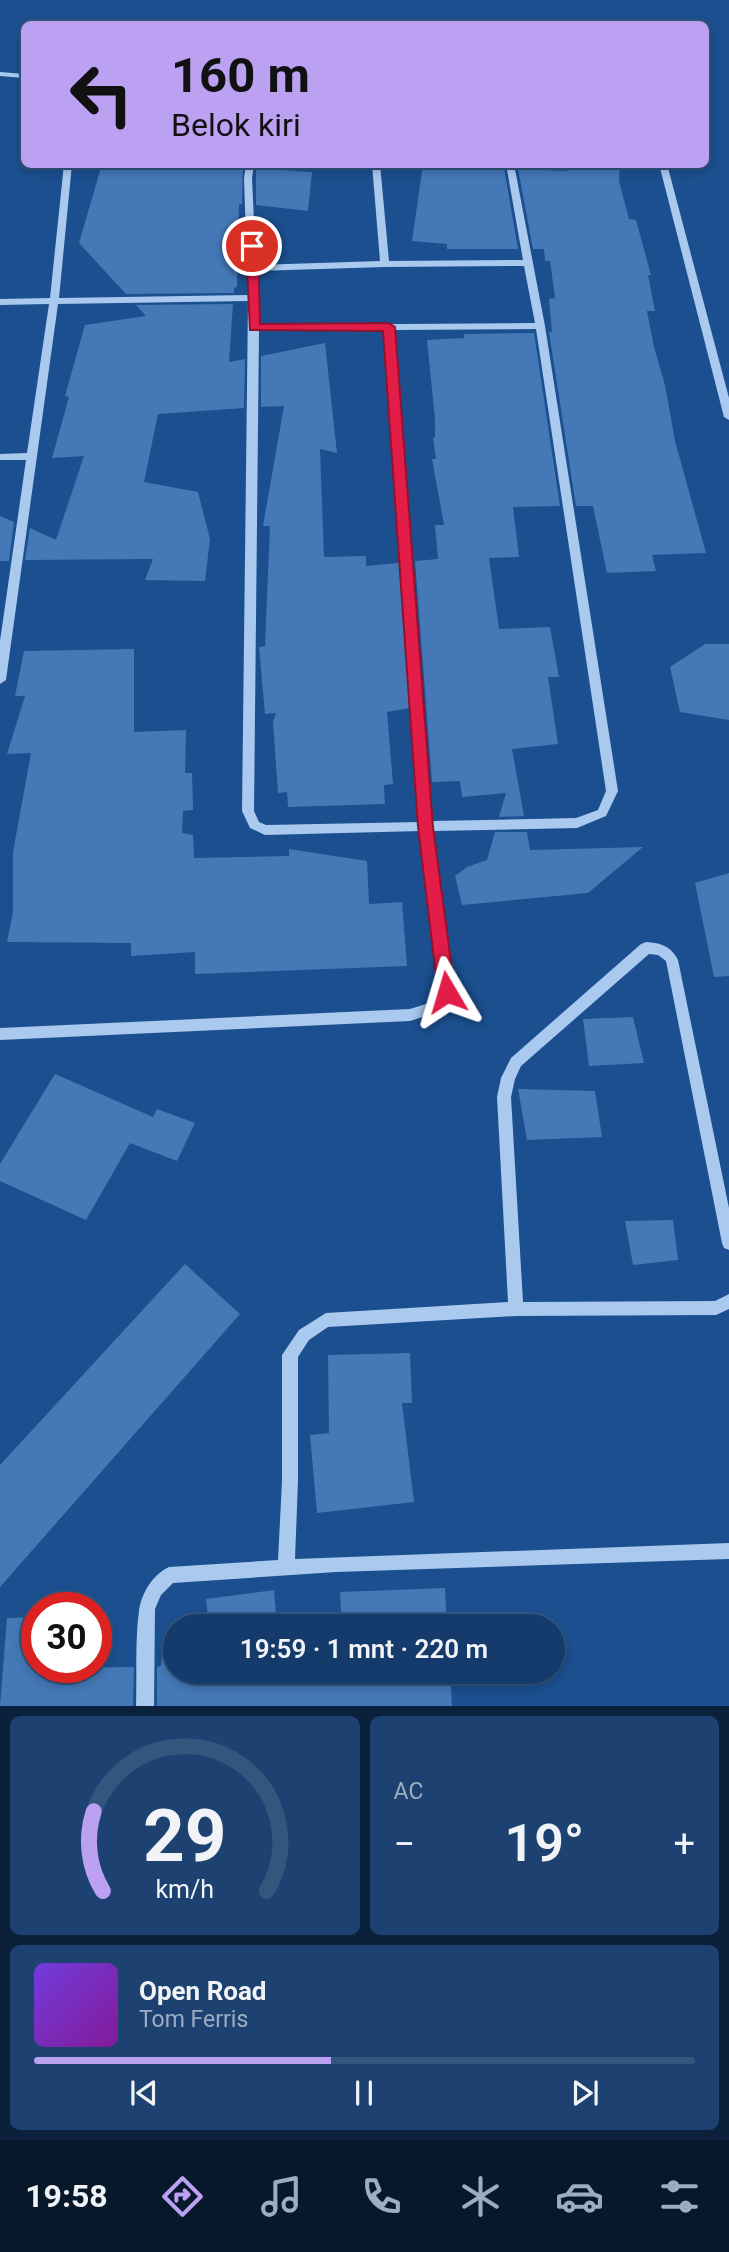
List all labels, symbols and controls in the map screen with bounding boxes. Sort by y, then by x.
text: 160 m [171,47,310,104]
icon: left [56,49,147,140]
text: Belok kiri [171,106,301,144]
pin [222,216,282,276]
icon: arrive [233,227,271,265]
position arrow [410,955,484,1029]
speed limit sign: 30 [21,1592,112,1683]
text: 19:59 · 1 mnt · 220 m [240,1634,488,1664]
text: AC [394,1778,423,1805]
text: 29 [143,1794,227,1880]
text: 19° [505,1813,584,1874]
text: − [394,1822,415,1866]
text: + [673,1822,695,1866]
text: km/h [155,1875,214,1904]
text: Open Road [139,1976,267,2006]
text: Tom Ferris [139,2006,248,2033]
icon: previous [125,2074,163,2112]
icon: pause [345,2074,383,2112]
icon: next [566,2074,604,2112]
icon: directions [158,2172,207,2221]
icon: music [257,2172,306,2221]
icon: phone [357,2172,406,2221]
icon: climate [456,2172,505,2221]
icon: car [555,2172,604,2221]
icon: filters [655,2172,704,2221]
text: 19:58 [25,2177,108,2215]

